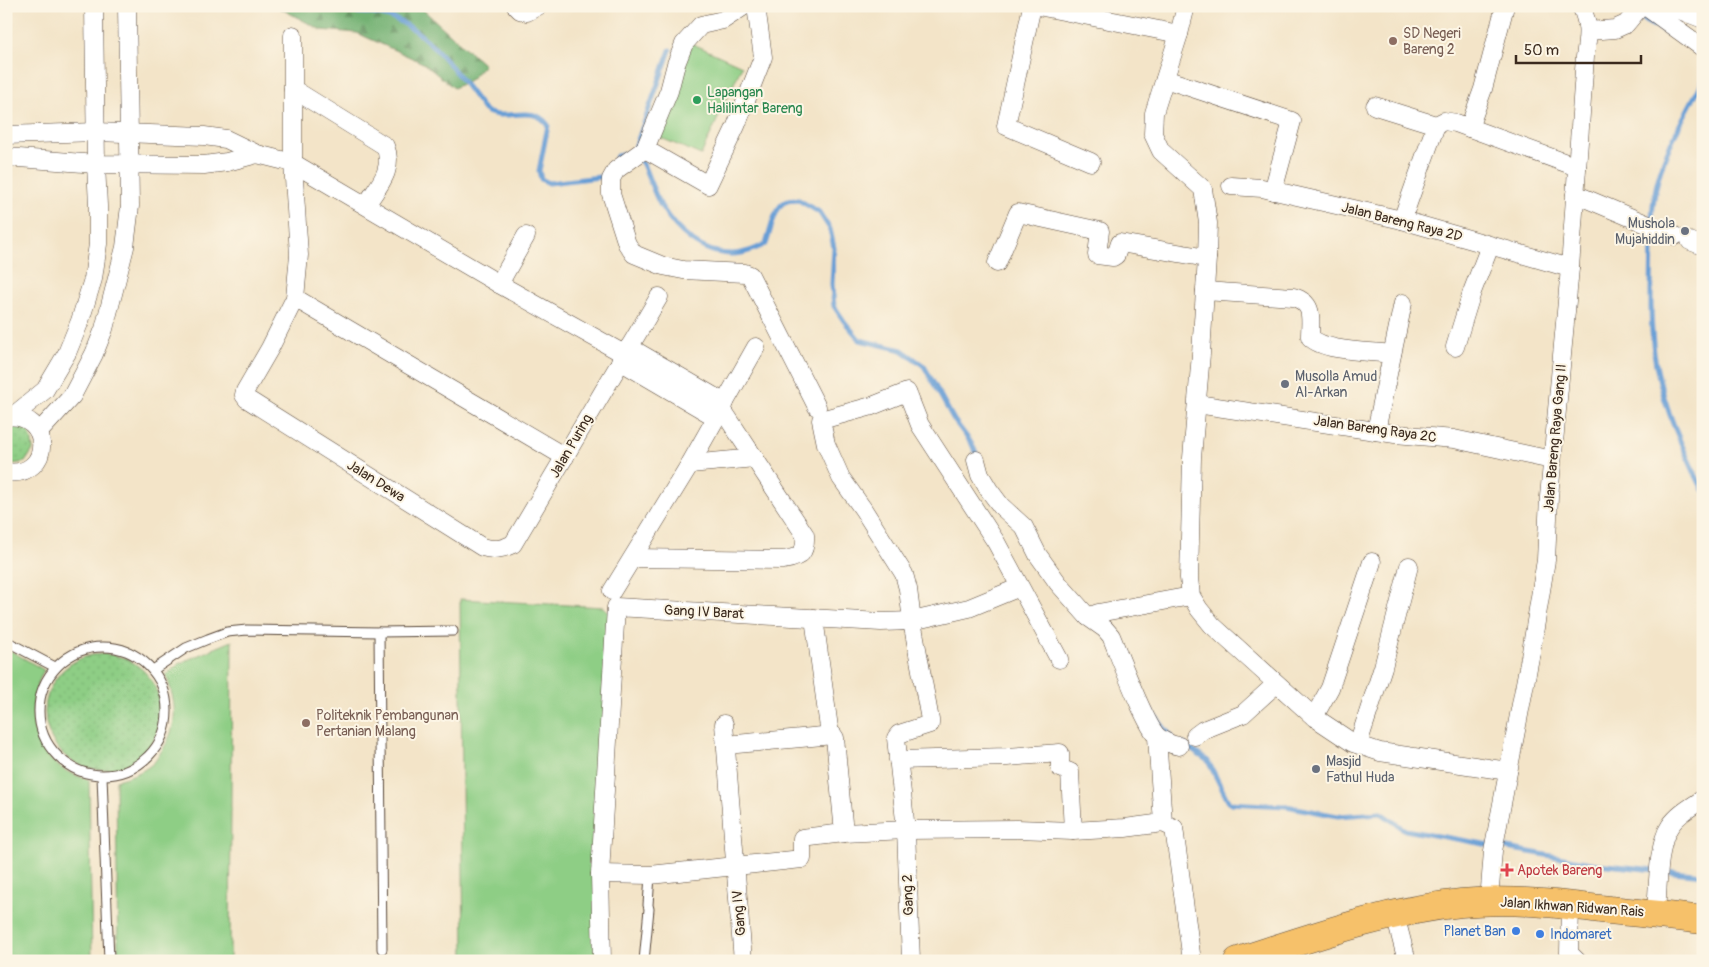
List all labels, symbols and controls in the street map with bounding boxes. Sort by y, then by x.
place label: SD Negeri Bareng 2 [1403,25,1461,58]
scale bar [1516,32,1642,64]
marker: SD Negeri Bareng 2 [1387,35,1399,47]
text: 50 m [1524,41,1559,60]
place label: Lapangan Halilintar Bareng [707,84,803,117]
marker: Lapangan Halilintar Bareng [691,94,703,106]
street label: Jalan Bareng Raya 2D [1340,199,1464,245]
place label: Mushola Mujahiddin [1615,215,1675,248]
marker: Mushola Mujahiddin [1679,225,1691,237]
street label: Jalan Bareng Raya Gang II [1540,363,1570,513]
place label: Musolla Amud Al-Arkan [1295,368,1377,401]
marker: Musolla Amud Al-Arkan [1279,378,1291,390]
street label: Jalan Puring [546,411,596,481]
street label: Jalan Bareng Raya 2C [1312,412,1438,446]
street label: Jalan Dewa [344,457,408,505]
street label: Gang IV Barat [664,601,745,623]
place label: Politeknik Pembangunan Pertanian Malang [316,707,459,740]
marker: Politeknik Pembangunan Pertanian Malang [300,717,312,729]
place label: Masjid Fathul Huda [1326,753,1395,786]
marker: Masjid Fathul Huda [1310,763,1322,775]
place label: Apotek Bareng [1517,862,1602,879]
marker: Apotek Bareng [1501,864,1513,876]
street label: Gang 2 [899,874,917,916]
street label: Gang IV [729,889,749,937]
street label: Jalan Ikhwan Ridwan Rais [1500,894,1645,921]
place label: Planet Ban [1443,923,1506,940]
marker: Planet Ban [1510,925,1522,937]
place label: Indomaret [1550,926,1612,943]
marker: Indomaret [1534,928,1546,940]

